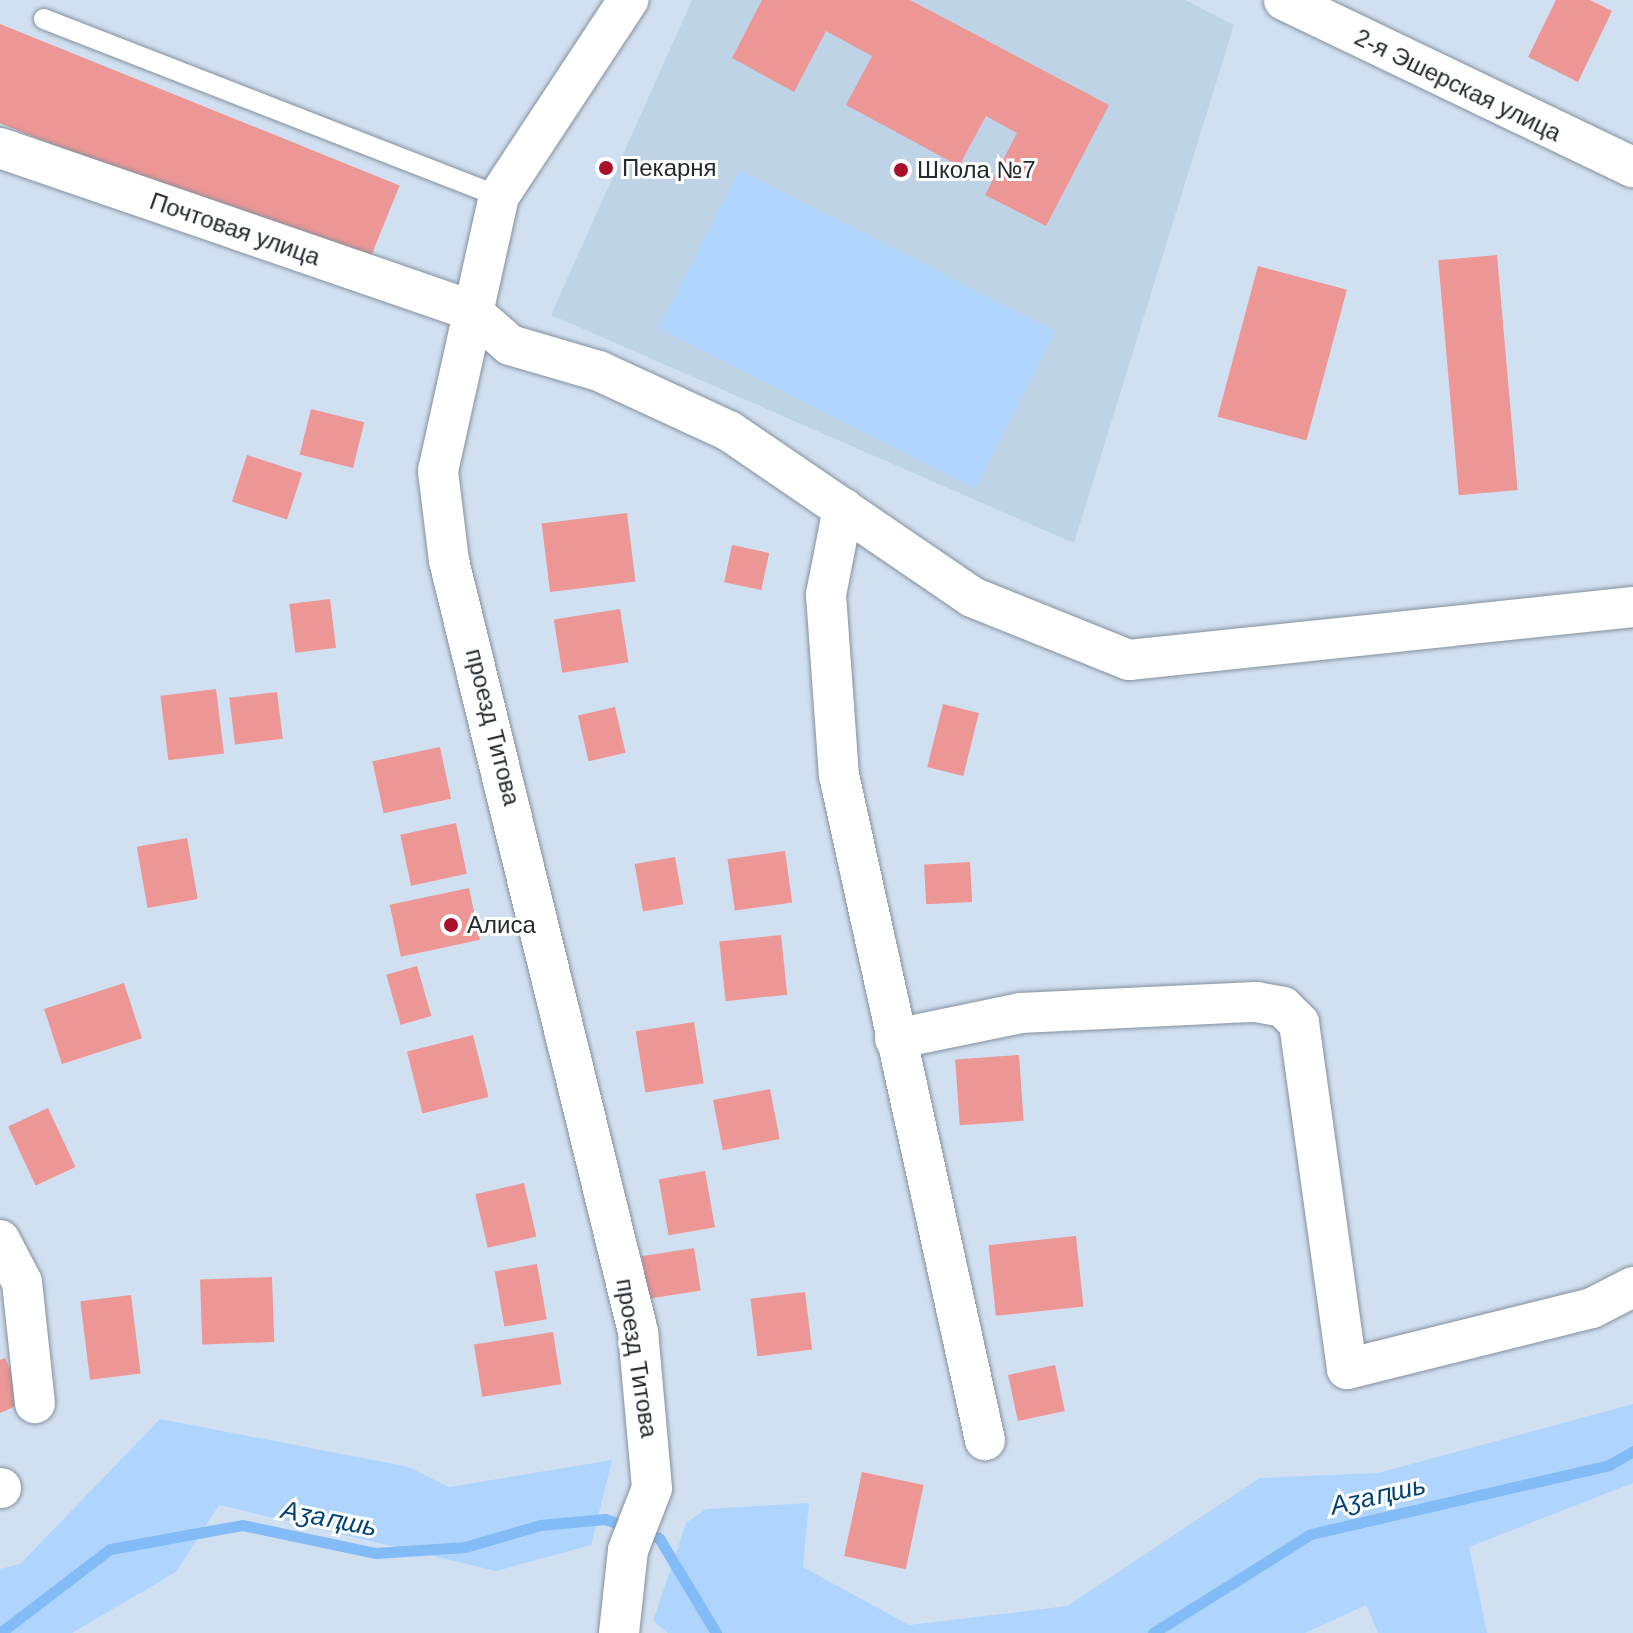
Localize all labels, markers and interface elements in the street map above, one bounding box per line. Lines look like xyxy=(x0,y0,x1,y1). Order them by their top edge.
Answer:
street label: 2-я Эшерская улица xyxy=(1350,22,1566,148)
place label: Пекарня xyxy=(622,154,717,182)
place label: Школа №7 xyxy=(917,156,1036,184)
marker: Пекарня xyxy=(597,159,615,177)
marker: Школа №7 xyxy=(892,161,910,179)
street label: Почтовая улица xyxy=(146,186,324,272)
street label: проезд Титова xyxy=(460,646,526,808)
place label: Алиса xyxy=(467,911,536,939)
marker: Алиса xyxy=(442,916,460,934)
street label: проезд Титова xyxy=(610,1276,664,1440)
water label: Аӡаԥшь xyxy=(1327,1470,1429,1522)
water label: Аӡаԥшь xyxy=(279,1494,379,1544)

